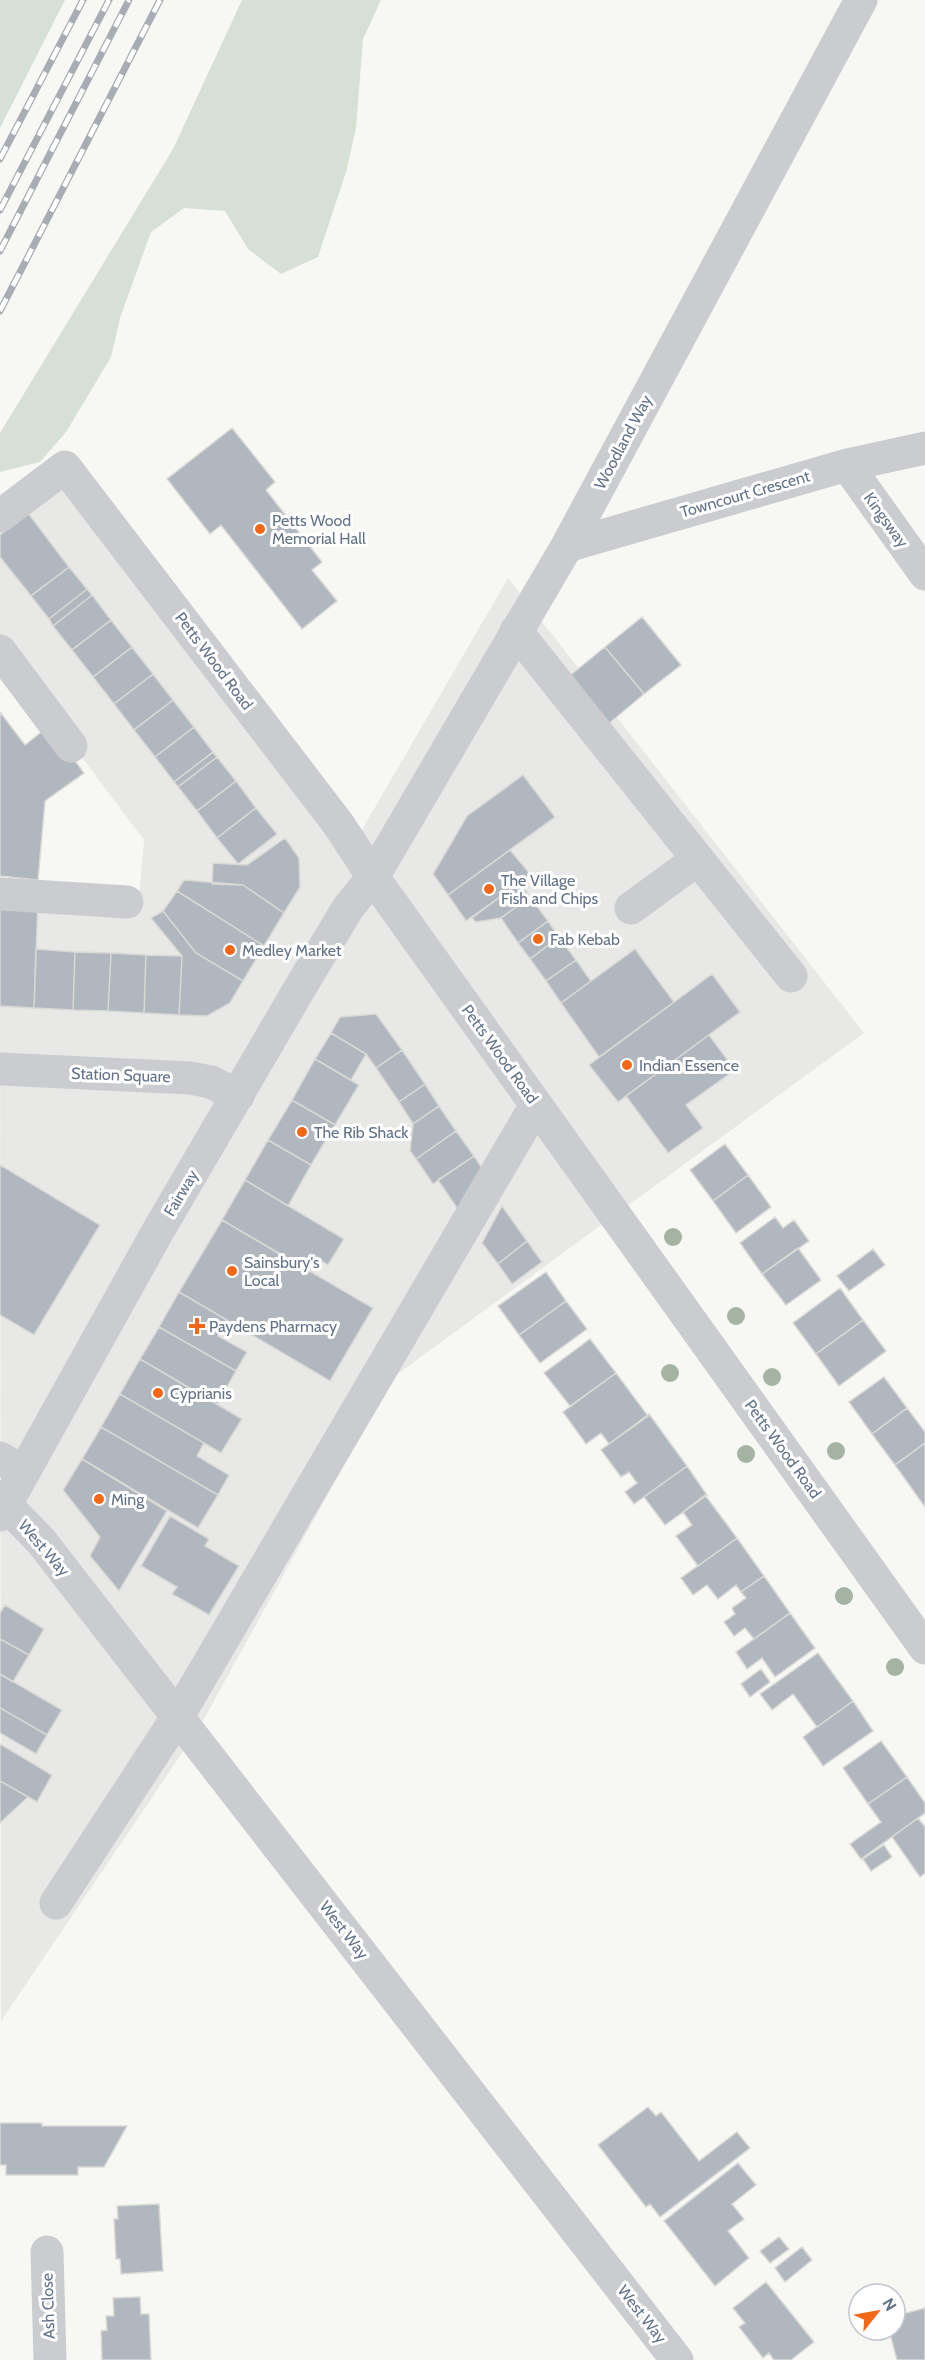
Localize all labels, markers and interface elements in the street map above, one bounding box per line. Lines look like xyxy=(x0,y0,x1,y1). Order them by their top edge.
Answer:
street label: Woodland Way xyxy=(590,392,656,492)
street label: Towncourt Crescent xyxy=(678,466,813,522)
street label: Kingsway xyxy=(860,489,912,551)
place label: Petts Wood Memorial Hall xyxy=(272,511,366,548)
marker: Petts Wood Memorial Hall xyxy=(253,522,267,536)
street label: Petts Wood Road xyxy=(171,608,257,714)
place label: The Village Fish and Chips xyxy=(501,871,598,908)
marker: The Village Fish and Chips xyxy=(482,882,496,896)
place label: Fab Kebab xyxy=(550,930,620,949)
marker: Fab Kebab xyxy=(531,932,545,946)
place label: Medley Market xyxy=(242,941,342,960)
marker: Medley Market xyxy=(223,943,237,957)
street label: Petts Wood Road xyxy=(458,1001,542,1107)
place label: Indian Essence xyxy=(639,1056,739,1075)
marker: Indian Essence xyxy=(620,1058,634,1072)
street label: Station Square xyxy=(71,1064,171,1086)
place label: The Rib Shack xyxy=(314,1123,409,1142)
marker: The Rib Shack xyxy=(295,1125,309,1139)
street label: Fairway xyxy=(160,1166,202,1220)
place label: Sainsbury's Local xyxy=(244,1253,320,1290)
marker: Sainsbury's Local xyxy=(225,1264,239,1278)
place label: Paydens Pharmacy xyxy=(209,1317,337,1336)
marker: Paydens Pharmacy xyxy=(190,1319,204,1333)
place label: Cyprianis xyxy=(170,1384,232,1403)
marker: Cyprianis xyxy=(151,1386,165,1400)
street label: Petts Wood Road xyxy=(741,1396,825,1502)
place label: Ming xyxy=(111,1490,145,1509)
marker: Ming xyxy=(92,1492,106,1506)
street label: West Way xyxy=(14,1516,74,1580)
street label: West Way xyxy=(315,1897,373,1963)
street label: Ash Close xyxy=(37,2273,59,2339)
street label: West Way xyxy=(613,2281,671,2347)
north arrow xyxy=(847,2282,907,2342)
text: N xyxy=(878,2295,900,2314)

